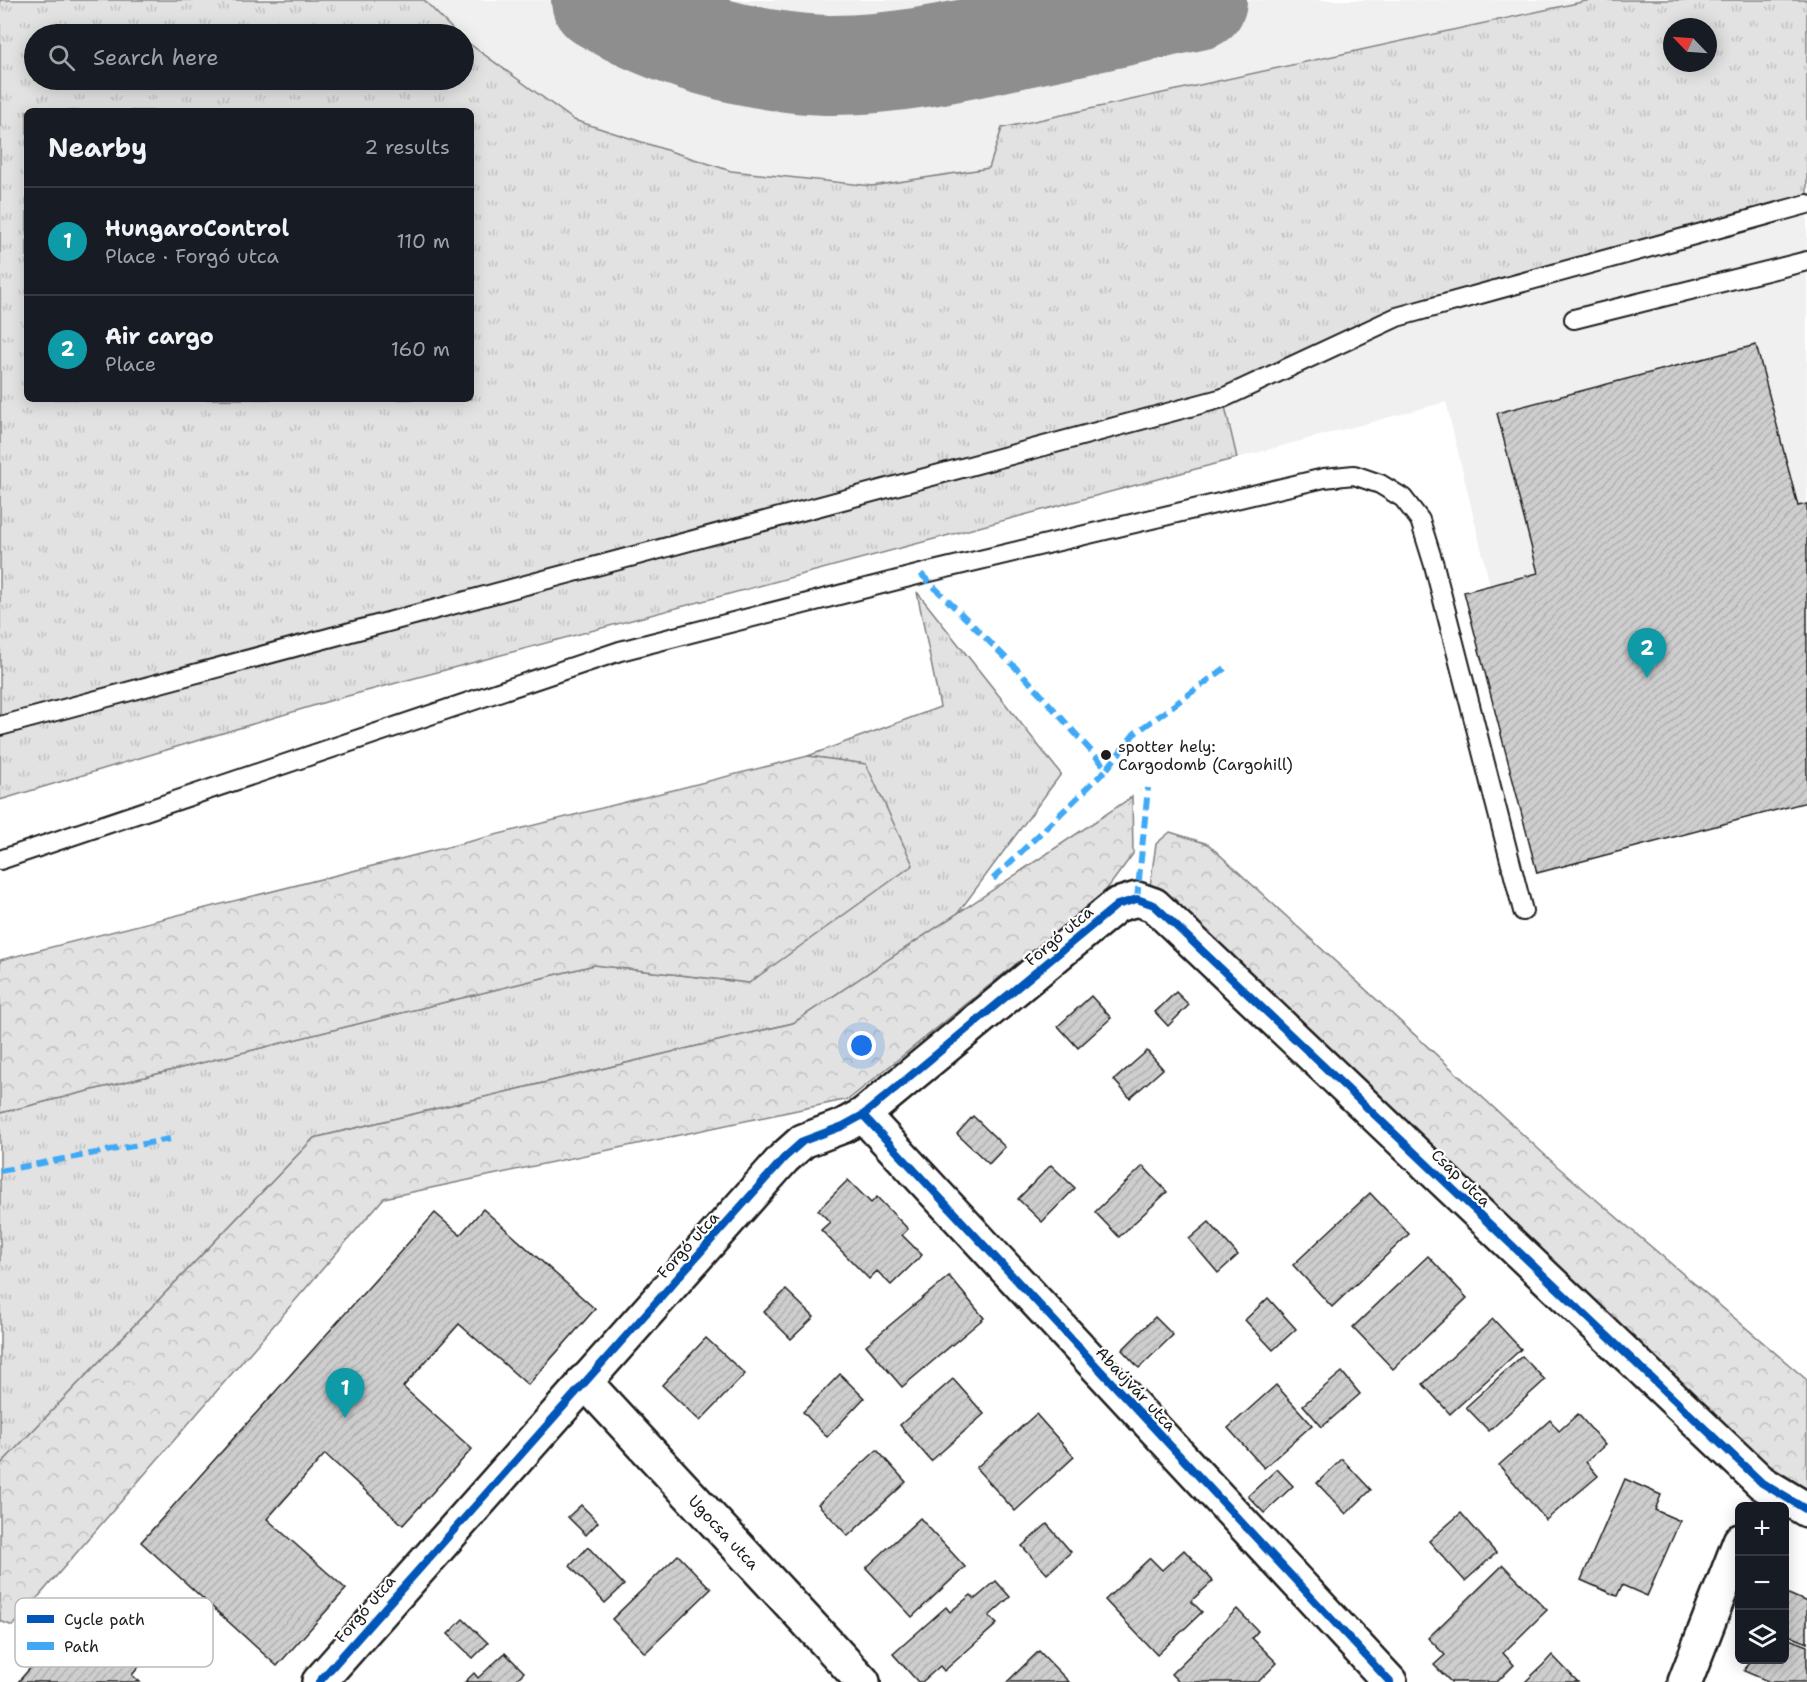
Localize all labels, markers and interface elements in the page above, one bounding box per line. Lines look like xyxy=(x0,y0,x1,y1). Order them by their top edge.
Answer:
north arrow xyxy=(1663,18,1717,72)
search box xyxy=(24,24,474,90)
icon: search xyxy=(45,41,78,74)
text: Search here xyxy=(93,43,219,72)
text: Nearby xyxy=(48,130,147,165)
text: 2 results xyxy=(364,134,450,160)
text: HungaroControl xyxy=(105,214,289,243)
text: 1 xyxy=(63,228,72,254)
text: 110 m xyxy=(396,228,450,254)
text: Place · Forgó utca xyxy=(105,243,279,269)
text: Air cargo xyxy=(105,322,214,351)
text: 2 xyxy=(61,336,75,362)
text: 160 m xyxy=(391,336,450,362)
text: Place xyxy=(105,351,156,377)
pin: 2 xyxy=(1628,628,1666,678)
place label: spotter hely: Cargodomb (Cargohill) xyxy=(1118,736,1293,775)
marker: spotter hely: Cargodomb (Cargohill) xyxy=(1099,748,1113,762)
street label: Forgó utca xyxy=(1021,901,1098,971)
your location xyxy=(847,1031,876,1060)
street label: Csap utca xyxy=(1427,1144,1495,1212)
street label: Forgó utca xyxy=(652,1207,724,1283)
street label: Abaújvár utca xyxy=(1091,1342,1181,1436)
pin: 1 xyxy=(326,1368,364,1418)
street label: Ugocsa utca xyxy=(684,1490,764,1574)
map controls xyxy=(1735,1502,1789,1664)
button: + xyxy=(1735,1502,1789,1556)
button: − xyxy=(1735,1556,1789,1610)
street label: Forgó utca xyxy=(330,1571,400,1647)
legend xyxy=(15,1598,213,1667)
text: Cycle path xyxy=(64,1609,145,1630)
button: layers xyxy=(1735,1610,1789,1664)
text: Path xyxy=(64,1636,99,1657)

